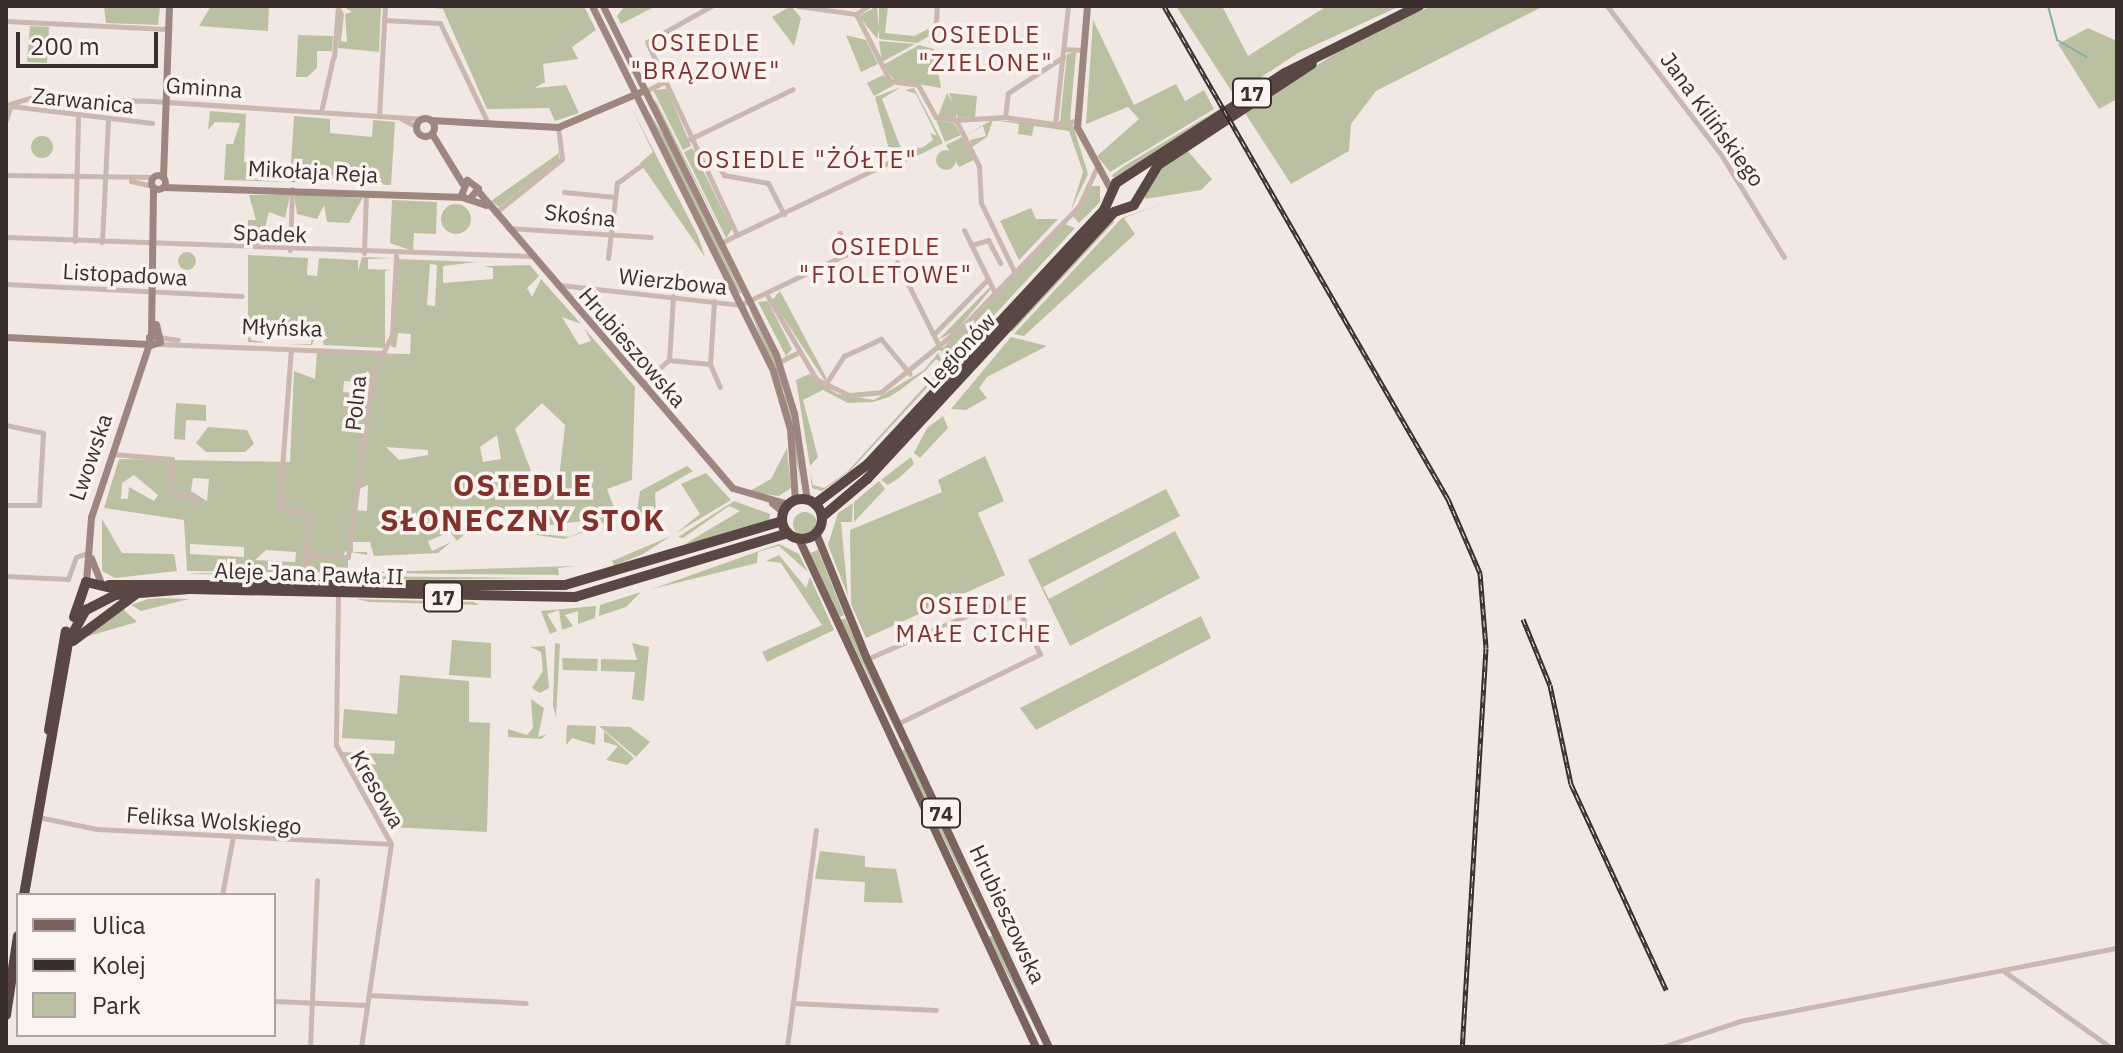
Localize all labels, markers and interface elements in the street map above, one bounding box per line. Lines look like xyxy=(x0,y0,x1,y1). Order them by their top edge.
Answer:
scale bar xyxy=(20,16,162,66)
district label: OSIEDLE "ZIELONE" xyxy=(919,21,1053,77)
district label: OSIEDLE "BRĄZOWE" xyxy=(631,29,781,85)
text: 200 m xyxy=(30,30,100,62)
street label: Jana Kilińskiego xyxy=(1655,47,1771,191)
street label: Gminna xyxy=(165,71,243,103)
road number: 17 xyxy=(1232,77,1272,109)
street label: Zarwanica xyxy=(31,82,135,118)
district label: OSIEDLE "ŻÓŁTE" xyxy=(696,146,918,174)
street label: Mikołaja Reja xyxy=(247,154,379,188)
street label: Skośna xyxy=(543,198,617,232)
street label: Spadek xyxy=(233,219,307,247)
district label: OSIEDLE "FIOLETOWE" xyxy=(799,233,973,289)
street label: Listopadowa xyxy=(62,258,188,290)
street label: Wierzbowa xyxy=(617,262,729,300)
street label: Hrubieszowska xyxy=(574,282,692,412)
street label: Legionów xyxy=(917,307,1001,393)
street label: Młyńska xyxy=(241,312,323,342)
street label: Polna xyxy=(339,374,371,432)
street label: Lwowska xyxy=(63,410,117,504)
district label: OSIEDLE SŁONECZNY STOK xyxy=(380,467,666,538)
street label: Aleje Jana Pawła II xyxy=(214,556,404,590)
road number: 17 xyxy=(423,581,463,613)
district label: OSIEDLE MAŁE CICHE xyxy=(895,592,1053,648)
street label: Kresowa xyxy=(345,746,411,832)
road number: 74 xyxy=(921,797,961,829)
street label: Feliksa Wolskiego xyxy=(125,801,303,839)
street label: Hrubieszowska xyxy=(964,840,1052,988)
legend xyxy=(16,893,276,1037)
text: Ulica xyxy=(92,909,146,941)
text: Kolej xyxy=(92,949,146,981)
text: Park xyxy=(92,989,141,1021)

